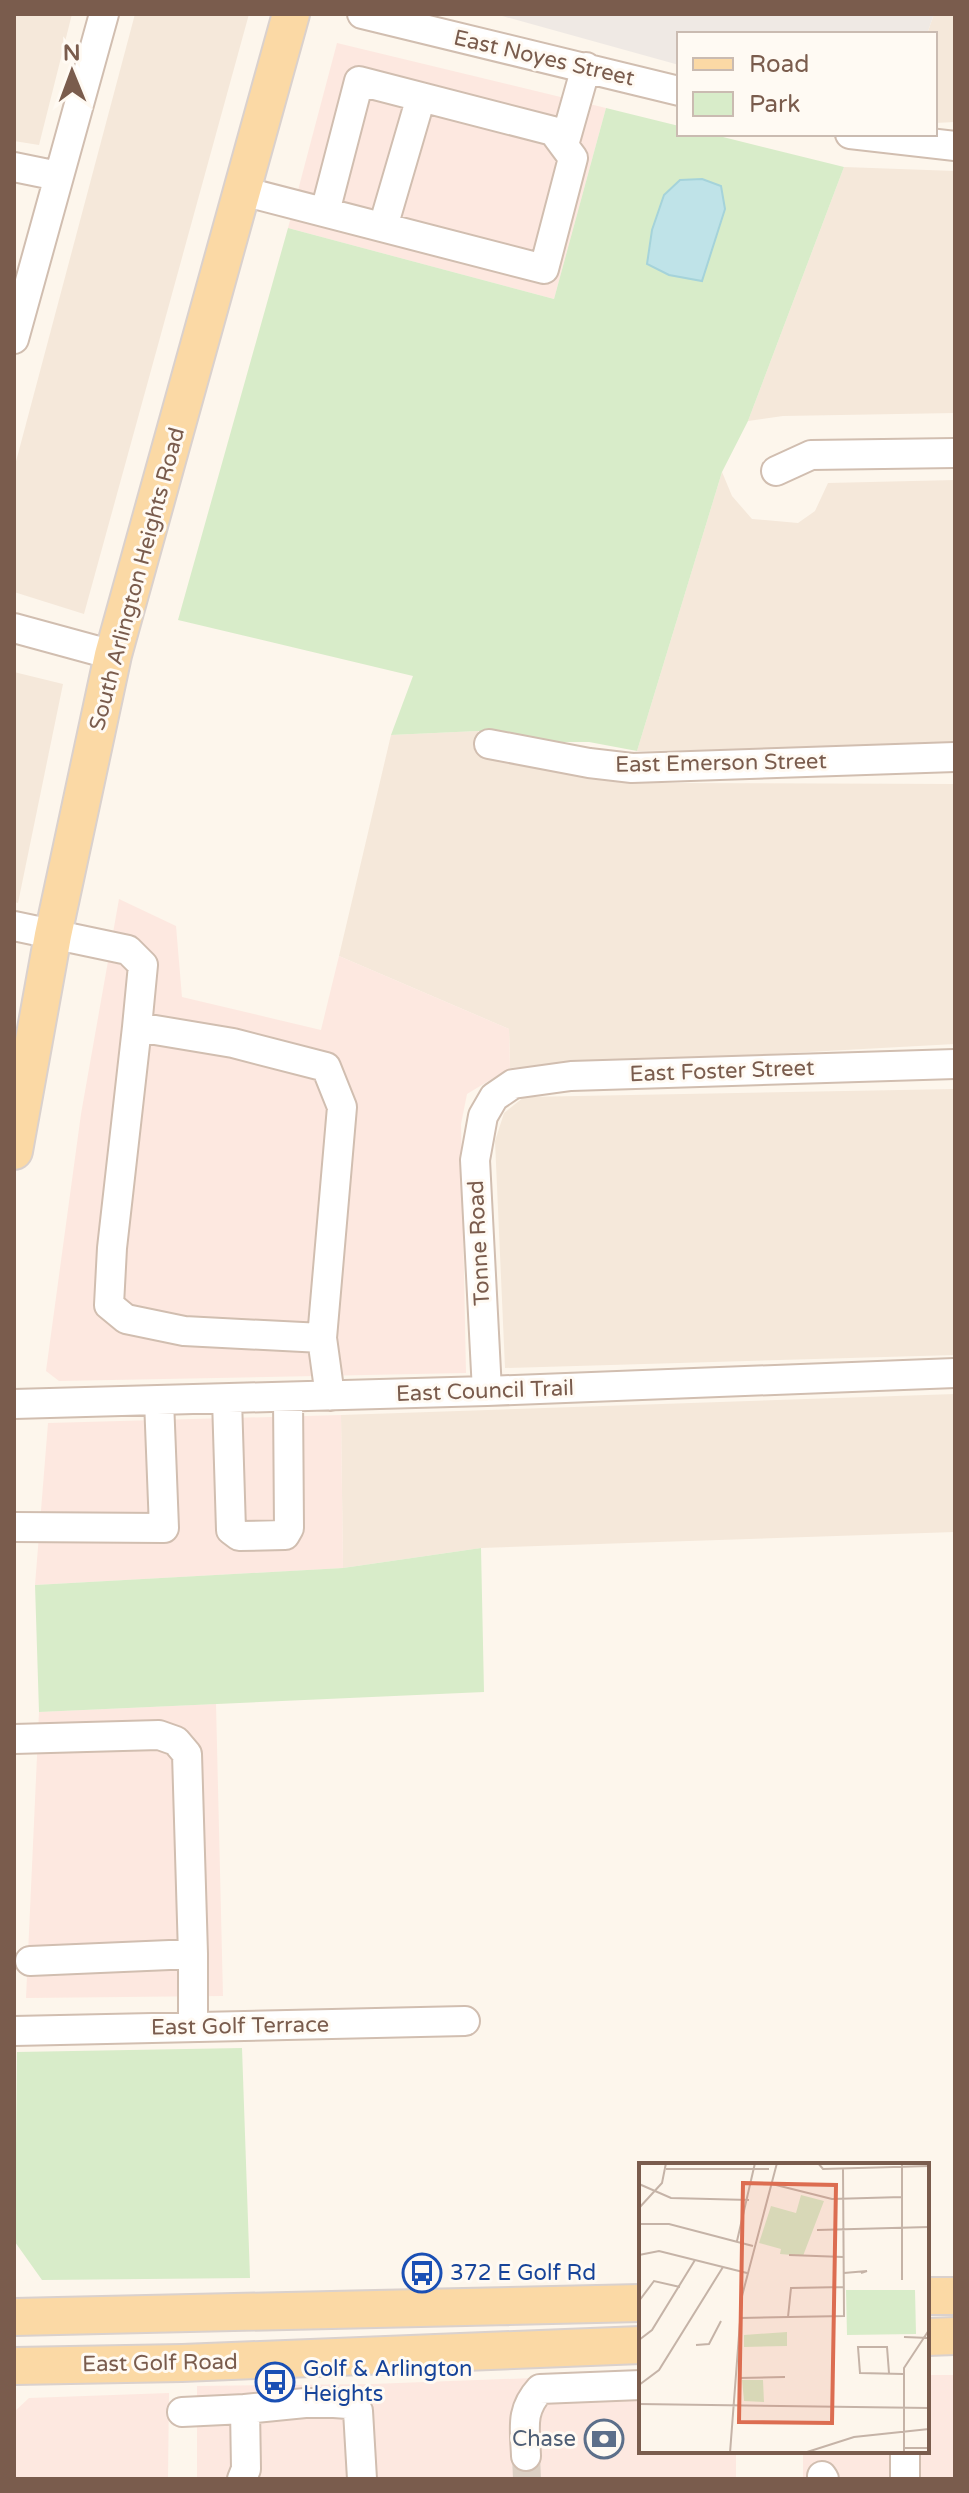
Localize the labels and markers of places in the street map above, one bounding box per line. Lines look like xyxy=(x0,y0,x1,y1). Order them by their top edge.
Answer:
bus stop icon: 372 E Golf Rd xyxy=(401,2252,443,2294)
place label: 372 E Golf Rd xyxy=(450,2260,596,2286)
place label: Golf & Arlington Heights xyxy=(303,2356,472,2407)
bus stop icon: Golf & Arlington Heights xyxy=(254,2361,296,2403)
bank icon: Chase xyxy=(583,2418,625,2460)
place label: Chase xyxy=(512,2426,576,2452)

